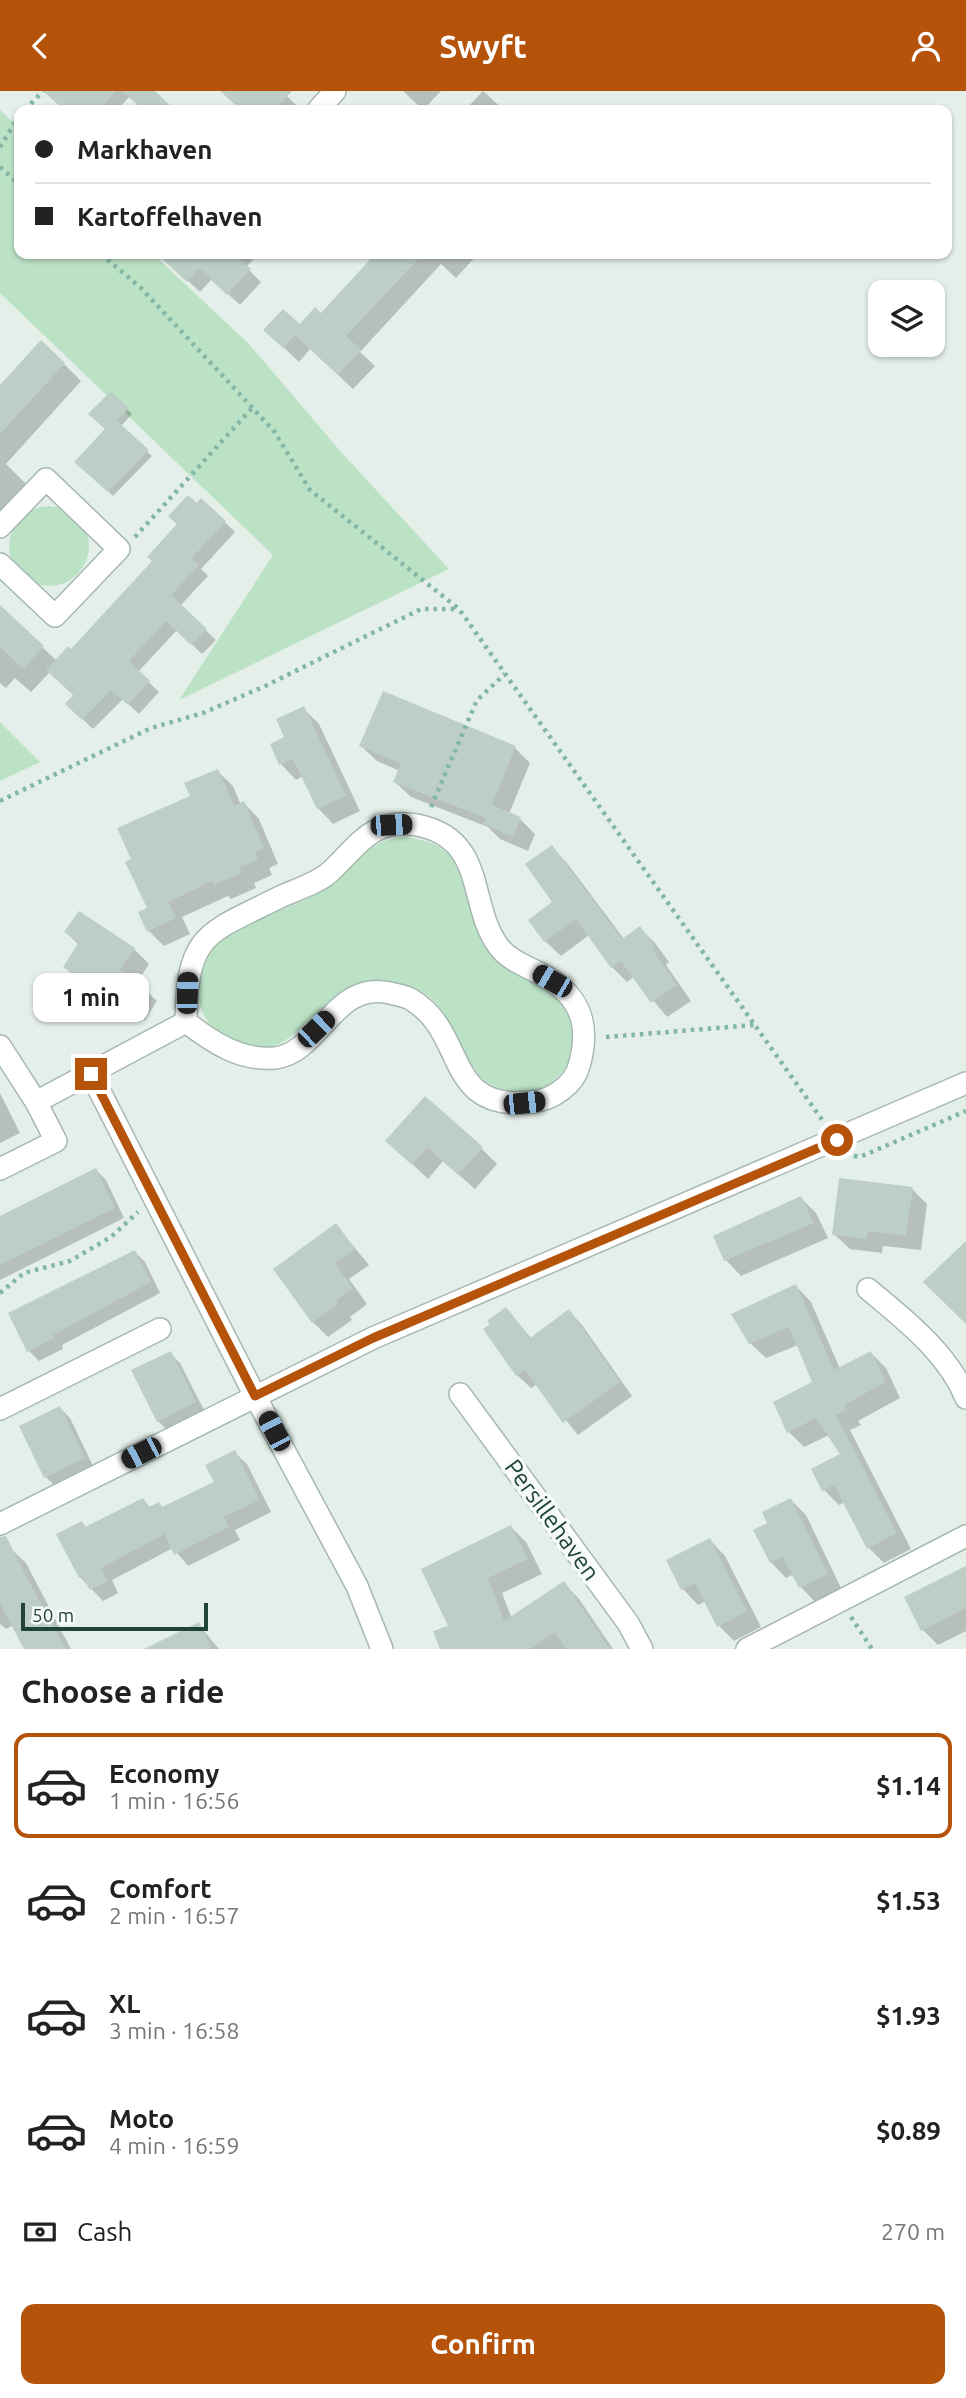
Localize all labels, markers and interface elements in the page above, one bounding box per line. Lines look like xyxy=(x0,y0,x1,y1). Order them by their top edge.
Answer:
icon: back xyxy=(21,27,59,65)
icon: person xyxy=(907,27,945,65)
text: Swyft xyxy=(439,28,527,64)
text: Markhaven xyxy=(77,135,212,164)
text: Kartoffelhaven xyxy=(77,202,262,231)
map controls xyxy=(868,280,945,357)
button: layers xyxy=(868,280,945,357)
car xyxy=(370,814,413,836)
car xyxy=(529,961,576,1001)
callout: 1 min xyxy=(33,972,149,1021)
car xyxy=(176,972,199,1014)
text: 1 min xyxy=(62,985,120,1010)
car xyxy=(294,1007,339,1051)
route end xyxy=(75,1058,107,1090)
car xyxy=(503,1090,546,1116)
route start xyxy=(821,1124,853,1156)
car xyxy=(255,1408,294,1454)
car xyxy=(118,1434,165,1472)
street label: Persillehaven xyxy=(499,1454,605,1585)
scale bar xyxy=(21,1600,208,1632)
text: 50 m xyxy=(32,1604,74,1626)
text: Choose a ride xyxy=(21,1673,224,1709)
icon: car xyxy=(25,1754,88,1817)
text: Economy xyxy=(109,1759,219,1788)
text: $1.14 xyxy=(876,1771,941,1800)
text: 1 min · 16:56 xyxy=(109,1788,240,1813)
icon: car xyxy=(25,1869,88,1932)
text: Comfort xyxy=(109,1874,212,1903)
text: $1.53 xyxy=(876,1886,941,1915)
text: 2 min · 16:57 xyxy=(109,1903,240,1928)
icon: car xyxy=(25,1984,88,2047)
text: XL xyxy=(109,1989,140,2018)
text: $1.93 xyxy=(876,2001,941,2030)
text: 3 min · 16:58 xyxy=(109,2018,240,2043)
icon: car xyxy=(25,2099,88,2162)
text: Moto xyxy=(109,2104,174,2133)
text: $0.89 xyxy=(876,2116,941,2145)
text: 4 min · 16:59 xyxy=(109,2133,240,2158)
icon: cash xyxy=(21,2213,59,2251)
text: Cash xyxy=(77,2217,132,2246)
text: 270 m xyxy=(881,2219,945,2244)
button: Confirm xyxy=(21,2304,945,2384)

